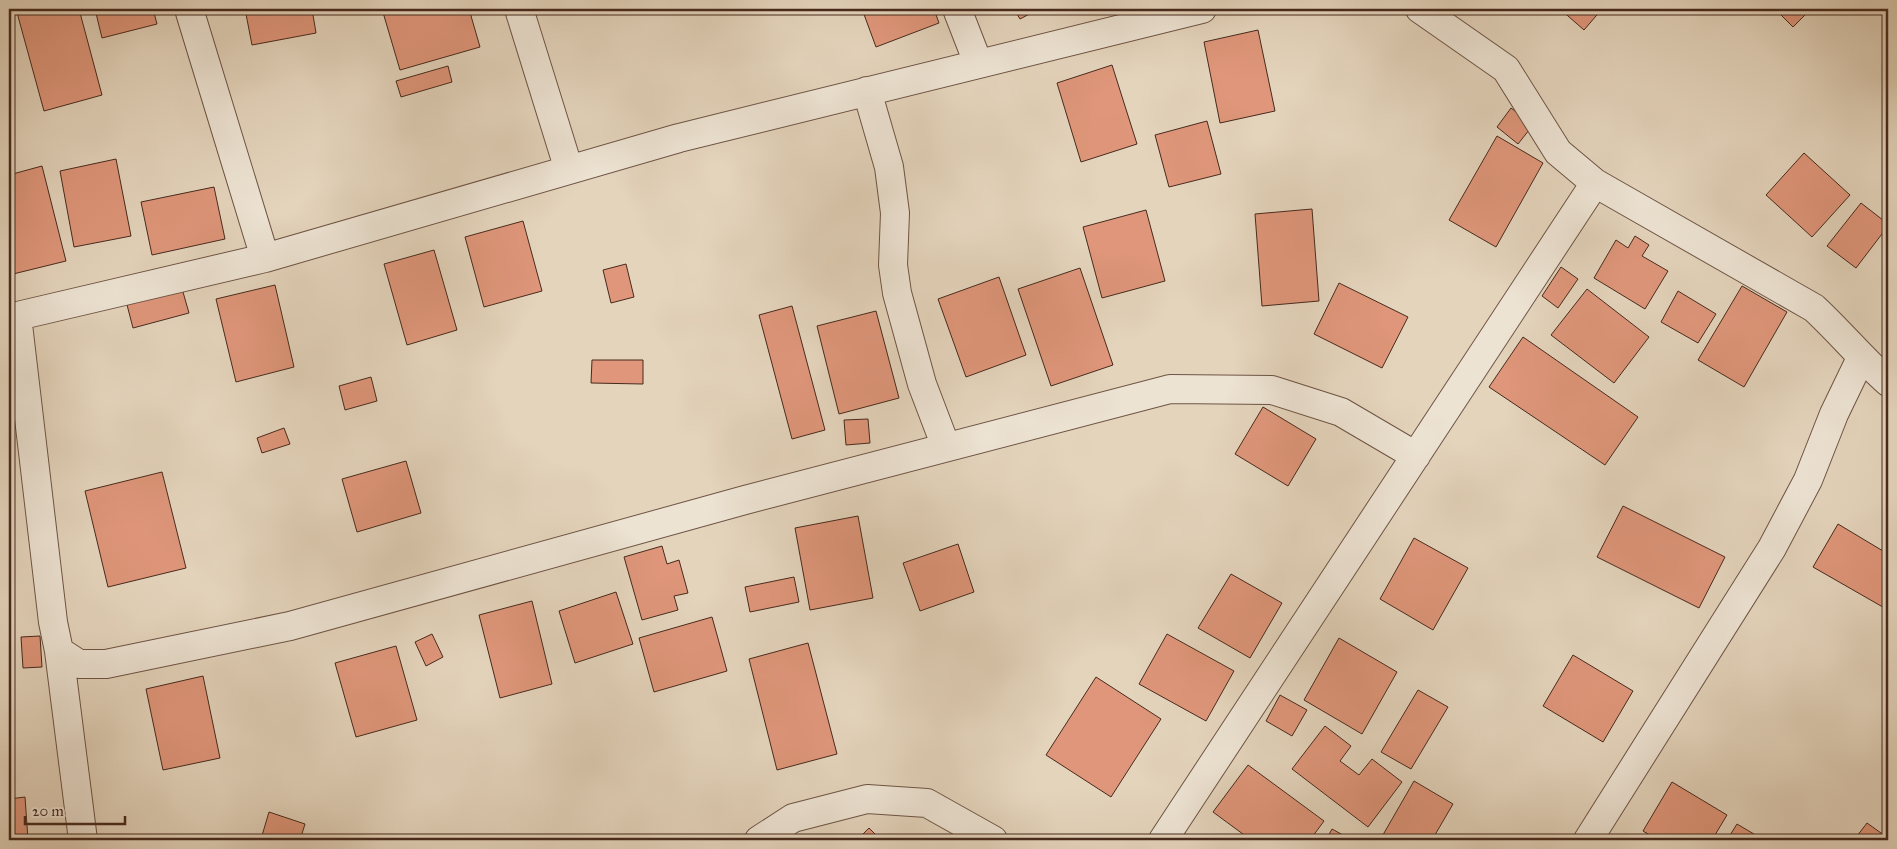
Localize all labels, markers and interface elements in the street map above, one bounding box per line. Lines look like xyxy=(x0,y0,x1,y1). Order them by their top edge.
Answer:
scale bar xyxy=(25,794,125,826)
text: 20 m xyxy=(32,802,64,820)

